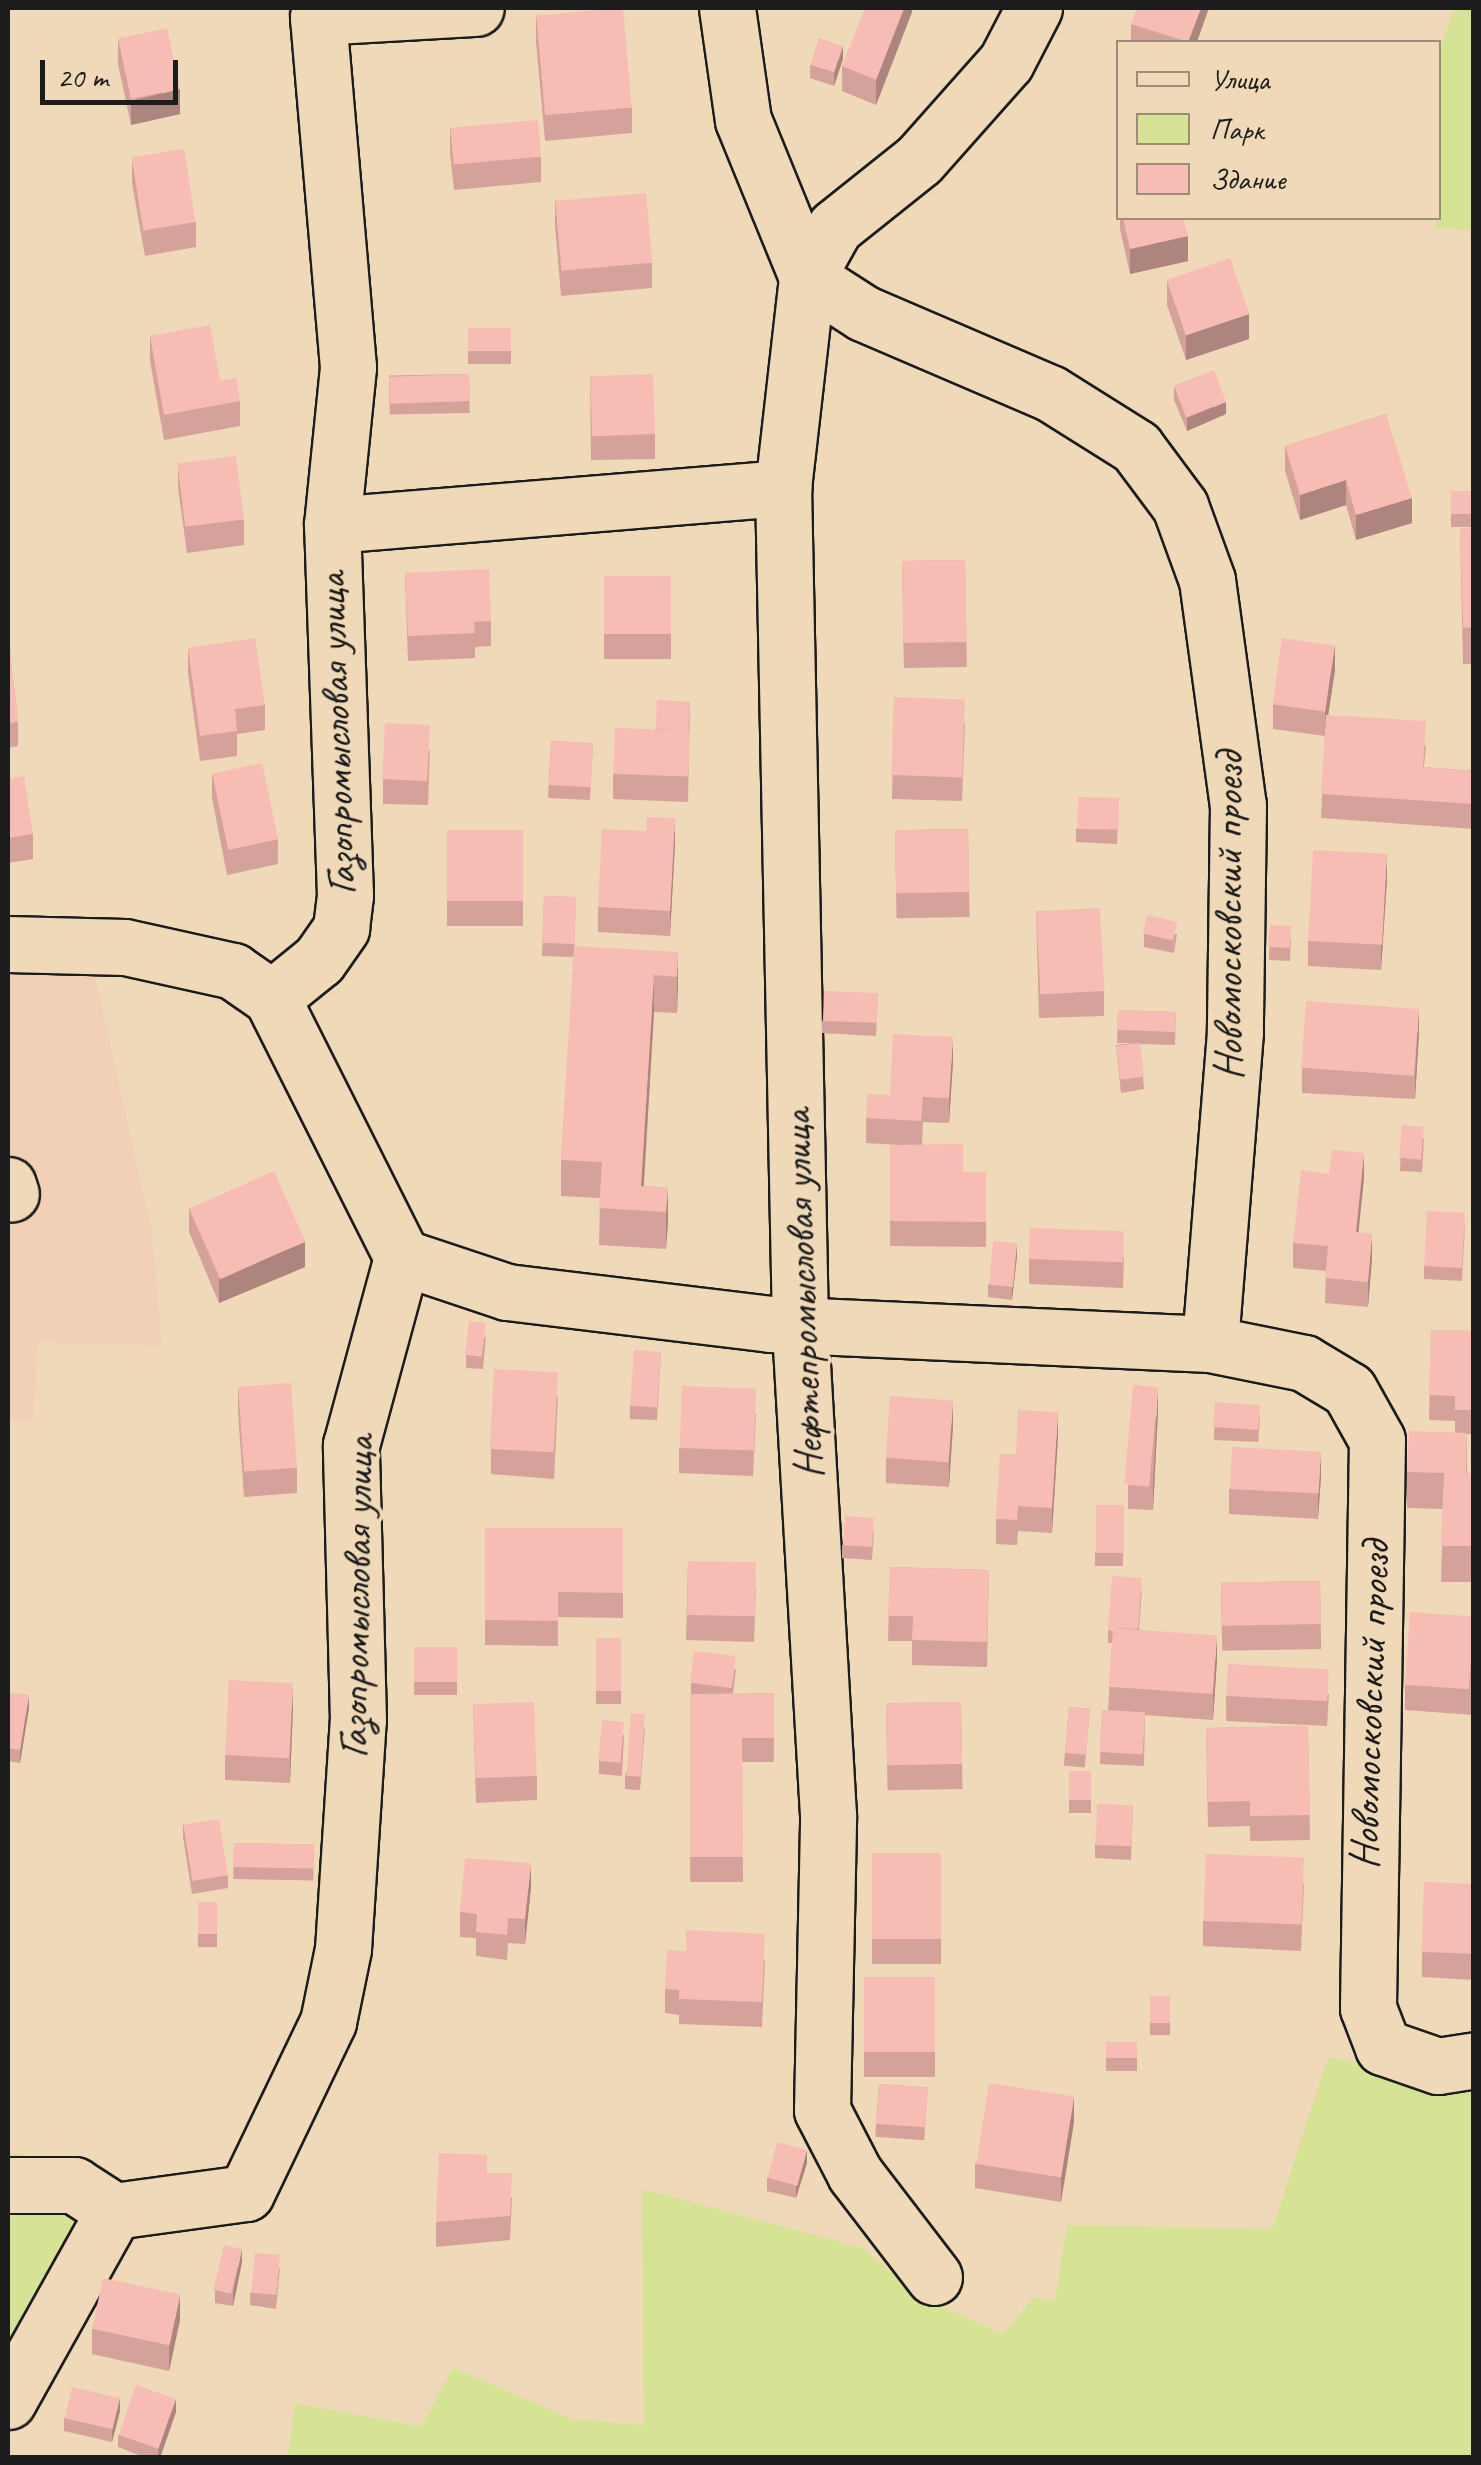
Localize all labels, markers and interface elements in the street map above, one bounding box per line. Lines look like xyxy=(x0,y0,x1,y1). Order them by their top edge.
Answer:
scale bar xyxy=(45,40,182,102)
legend xyxy=(1116,40,1441,220)
text: 20 m xyxy=(57,58,108,96)
text: Улица xyxy=(1210,60,1269,98)
text: Парк xyxy=(1210,110,1264,148)
text: Здание xyxy=(1210,160,1285,198)
street label: Газопромысловая улица xyxy=(306,572,368,896)
street label: Новомосковский проезд xyxy=(1204,752,1254,1080)
street label: Нефтепромысловая улица xyxy=(771,1109,835,1479)
street label: Газопромысловая улица xyxy=(329,1435,385,1759)
street label: Новомосковский проезд xyxy=(1339,1540,1401,1870)

